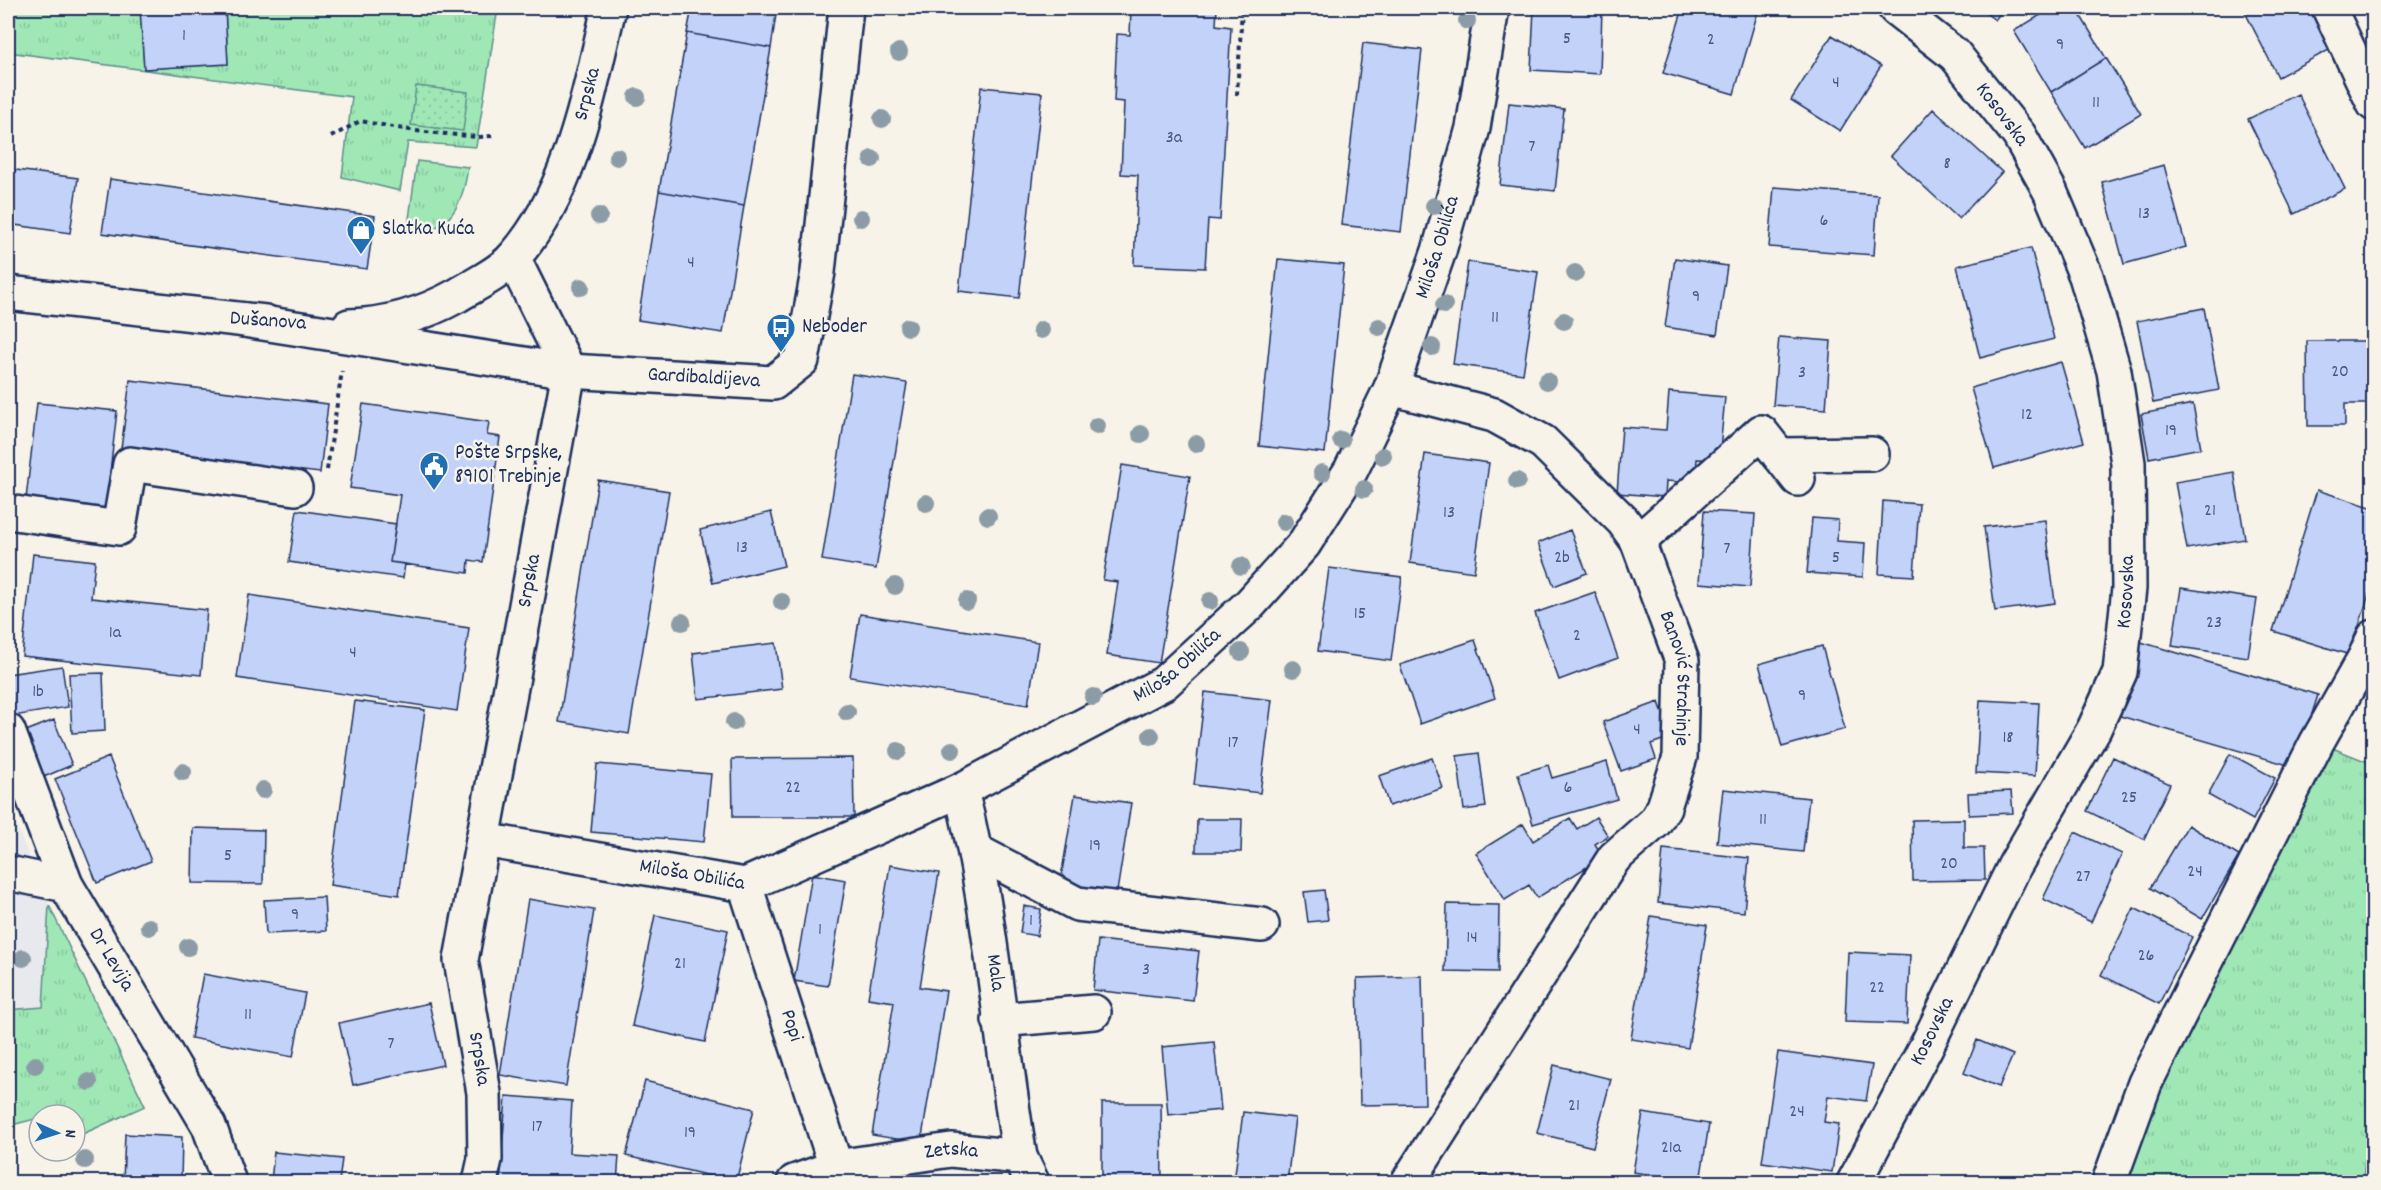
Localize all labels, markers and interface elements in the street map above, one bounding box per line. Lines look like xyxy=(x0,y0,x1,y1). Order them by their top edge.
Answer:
house number: 1 xyxy=(182,24,186,49)
house number: 5 xyxy=(1563,27,1571,52)
house number: 2 xyxy=(1707,28,1715,53)
house number: 9 xyxy=(2056,33,2064,58)
street label: Srpska xyxy=(567,64,610,125)
house number: 4 xyxy=(1832,71,1840,96)
street label: Kosovska xyxy=(1967,77,2036,154)
house number: 11 xyxy=(2092,91,2100,116)
house number: 3a xyxy=(1166,126,1183,151)
house number: 7 xyxy=(1529,135,1536,160)
house number: 8 xyxy=(1943,152,1951,177)
street label: Miloša Obilića xyxy=(1408,192,1469,303)
house number: 13 xyxy=(2138,202,2150,227)
house number: 6 xyxy=(1820,209,1828,234)
shop icon: Slatka Kuća xyxy=(345,214,377,256)
place label: Slatka Kuća xyxy=(382,215,475,245)
house number: 4 xyxy=(687,251,695,276)
house number: 9 xyxy=(1692,285,1700,310)
street label: Dušanova xyxy=(229,304,308,340)
house number: 11 xyxy=(1491,306,1499,331)
bus stop icon: Neboder xyxy=(765,312,797,354)
place label: Neboder xyxy=(802,313,867,343)
house number: 20 xyxy=(2331,360,2349,385)
street label: Gardibaldijeva xyxy=(646,361,762,397)
house number: 3 xyxy=(1798,361,1806,386)
house number: 12 xyxy=(2021,403,2033,428)
house number: 19 xyxy=(2165,419,2177,444)
place label: Pošte Srpske, 89101 Trebinje xyxy=(455,439,562,493)
public building icon: Pošte Srpske, 89101 Trebinje xyxy=(418,450,450,492)
house number: 21 xyxy=(2204,499,2216,524)
house number: 13 xyxy=(1443,501,1455,526)
house number: 13 xyxy=(736,536,748,561)
house number: 7 xyxy=(1724,537,1731,562)
house number: 2b xyxy=(1554,546,1570,571)
house number: 5 xyxy=(1832,546,1840,571)
street label: Srpska xyxy=(511,550,550,610)
street label: Kosovska xyxy=(2110,554,2144,630)
house number: 15 xyxy=(1354,602,1366,627)
street label: Banović Strahinje xyxy=(1650,607,1697,746)
house number: 23 xyxy=(2206,611,2222,636)
house number: 1a xyxy=(109,621,122,646)
street label: Miloša Obilića xyxy=(1128,621,1229,711)
house number: 2 xyxy=(1573,624,1581,649)
house number: 4 xyxy=(349,641,357,666)
house number: 1b xyxy=(32,680,44,705)
house number: 9 xyxy=(1798,684,1806,709)
house number: 4 xyxy=(1633,718,1641,743)
house number: 18 xyxy=(2002,726,2014,751)
house number: 17 xyxy=(1228,731,1239,756)
house number: 22 xyxy=(785,776,801,801)
house number: 6 xyxy=(1564,776,1572,801)
house number: 25 xyxy=(2121,786,2137,811)
house number: 11 xyxy=(1759,808,1767,833)
house number: 19 xyxy=(1089,834,1101,859)
house number: 5 xyxy=(224,844,232,869)
street label: Miloša Obilića xyxy=(637,852,748,900)
house number: 20 xyxy=(1940,852,1958,877)
house number: 24 xyxy=(2187,860,2203,885)
house number: 27 xyxy=(2076,865,2090,890)
house number: 9 xyxy=(291,903,299,928)
house number: 1 xyxy=(1029,909,1033,934)
house number: 1 xyxy=(818,918,822,943)
street label: Dr Levija xyxy=(80,923,142,999)
house number: 14 xyxy=(1466,926,1478,951)
house number: 26 xyxy=(2138,944,2154,969)
house number: 21 xyxy=(674,952,686,977)
street label: Mala xyxy=(977,952,1012,994)
house number: 3 xyxy=(1142,958,1150,983)
house number: 22 xyxy=(1869,976,1885,1001)
street label: Kosovska xyxy=(1903,991,1964,1071)
house number: 11 xyxy=(244,1003,252,1028)
street label: Popi xyxy=(771,1006,810,1046)
street label: Srpska xyxy=(459,1030,497,1089)
house number: 7 xyxy=(388,1032,395,1057)
house number: 21 xyxy=(1568,1094,1580,1119)
house number: 24 xyxy=(1789,1100,1805,1125)
north arrow xyxy=(27,1103,87,1163)
house number: 17 xyxy=(532,1115,543,1140)
house number: 19 xyxy=(684,1121,696,1146)
text: N xyxy=(58,1129,81,1138)
street label: Zetska xyxy=(923,1135,981,1169)
house number: 21a xyxy=(1661,1136,1682,1161)

